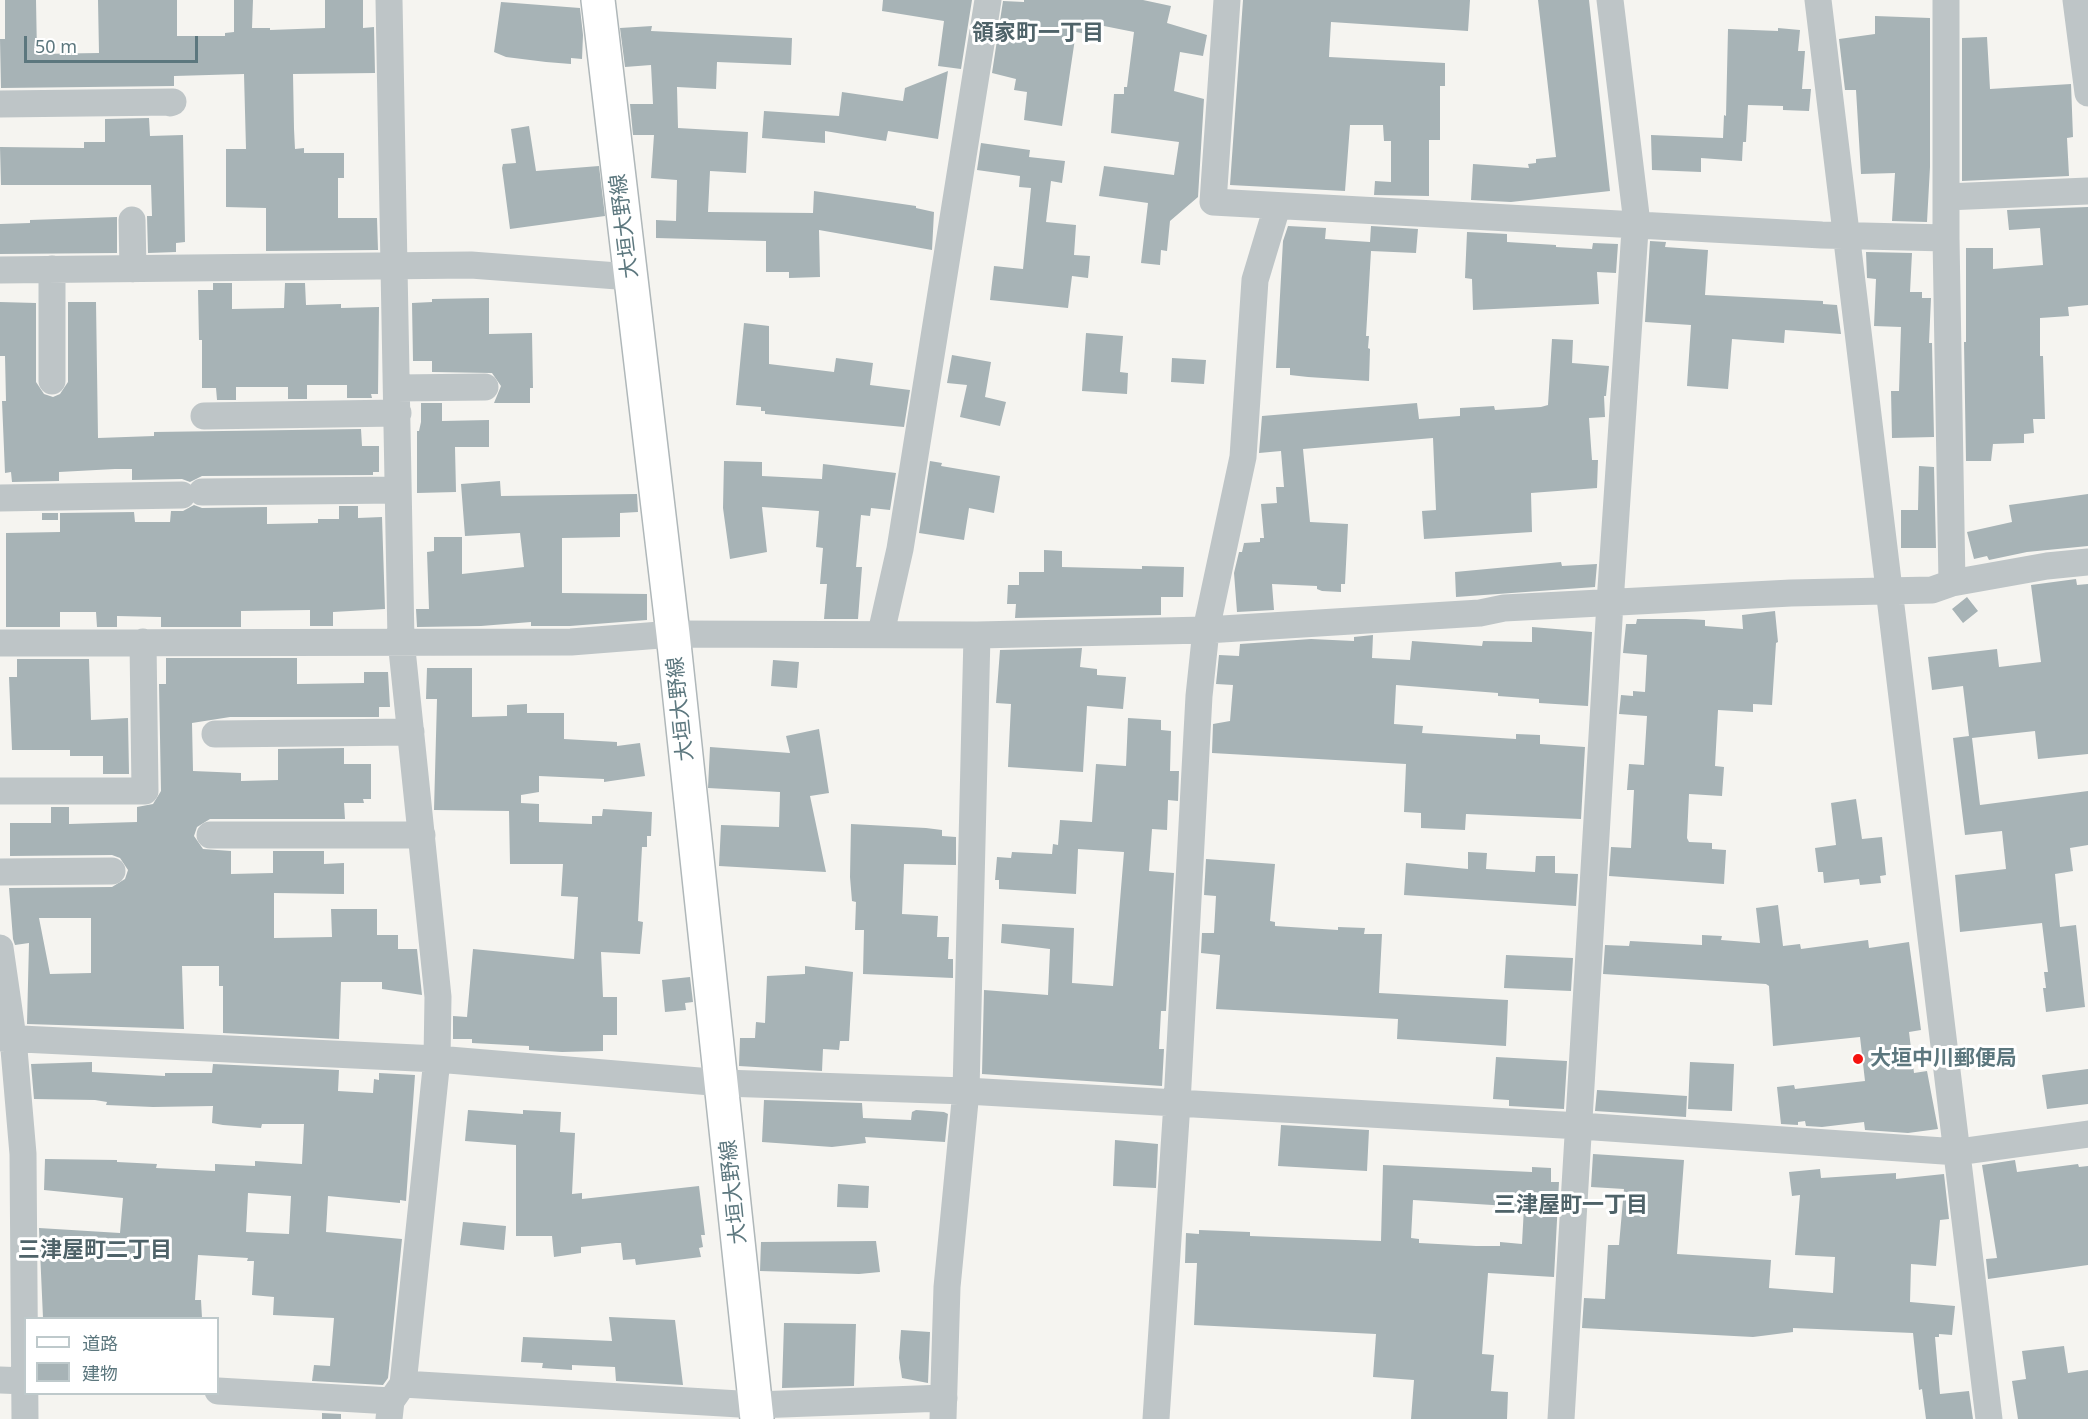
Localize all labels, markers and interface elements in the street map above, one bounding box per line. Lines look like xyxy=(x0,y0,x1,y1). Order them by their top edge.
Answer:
district label: 領家町一丁目 xyxy=(972,21,1104,47)
scale bar xyxy=(27,24,201,62)
text: 50 m xyxy=(35,34,77,58)
street label: 大垣大野線 xyxy=(606,172,644,280)
street label: 大垣大野線 xyxy=(663,655,699,763)
place label: 大垣中川郵便局 xyxy=(1870,1046,2017,1072)
marker: 大垣中川郵便局 xyxy=(1851,1052,1865,1066)
street label: 大垣大野線 xyxy=(716,1138,752,1246)
district label: 三津屋町一丁目 xyxy=(1494,1193,1648,1219)
district label: 三津屋町二丁目 xyxy=(18,1238,172,1264)
legend xyxy=(24,1317,219,1395)
text: 道路 xyxy=(82,1331,118,1355)
text: 建物 xyxy=(82,1361,118,1385)

